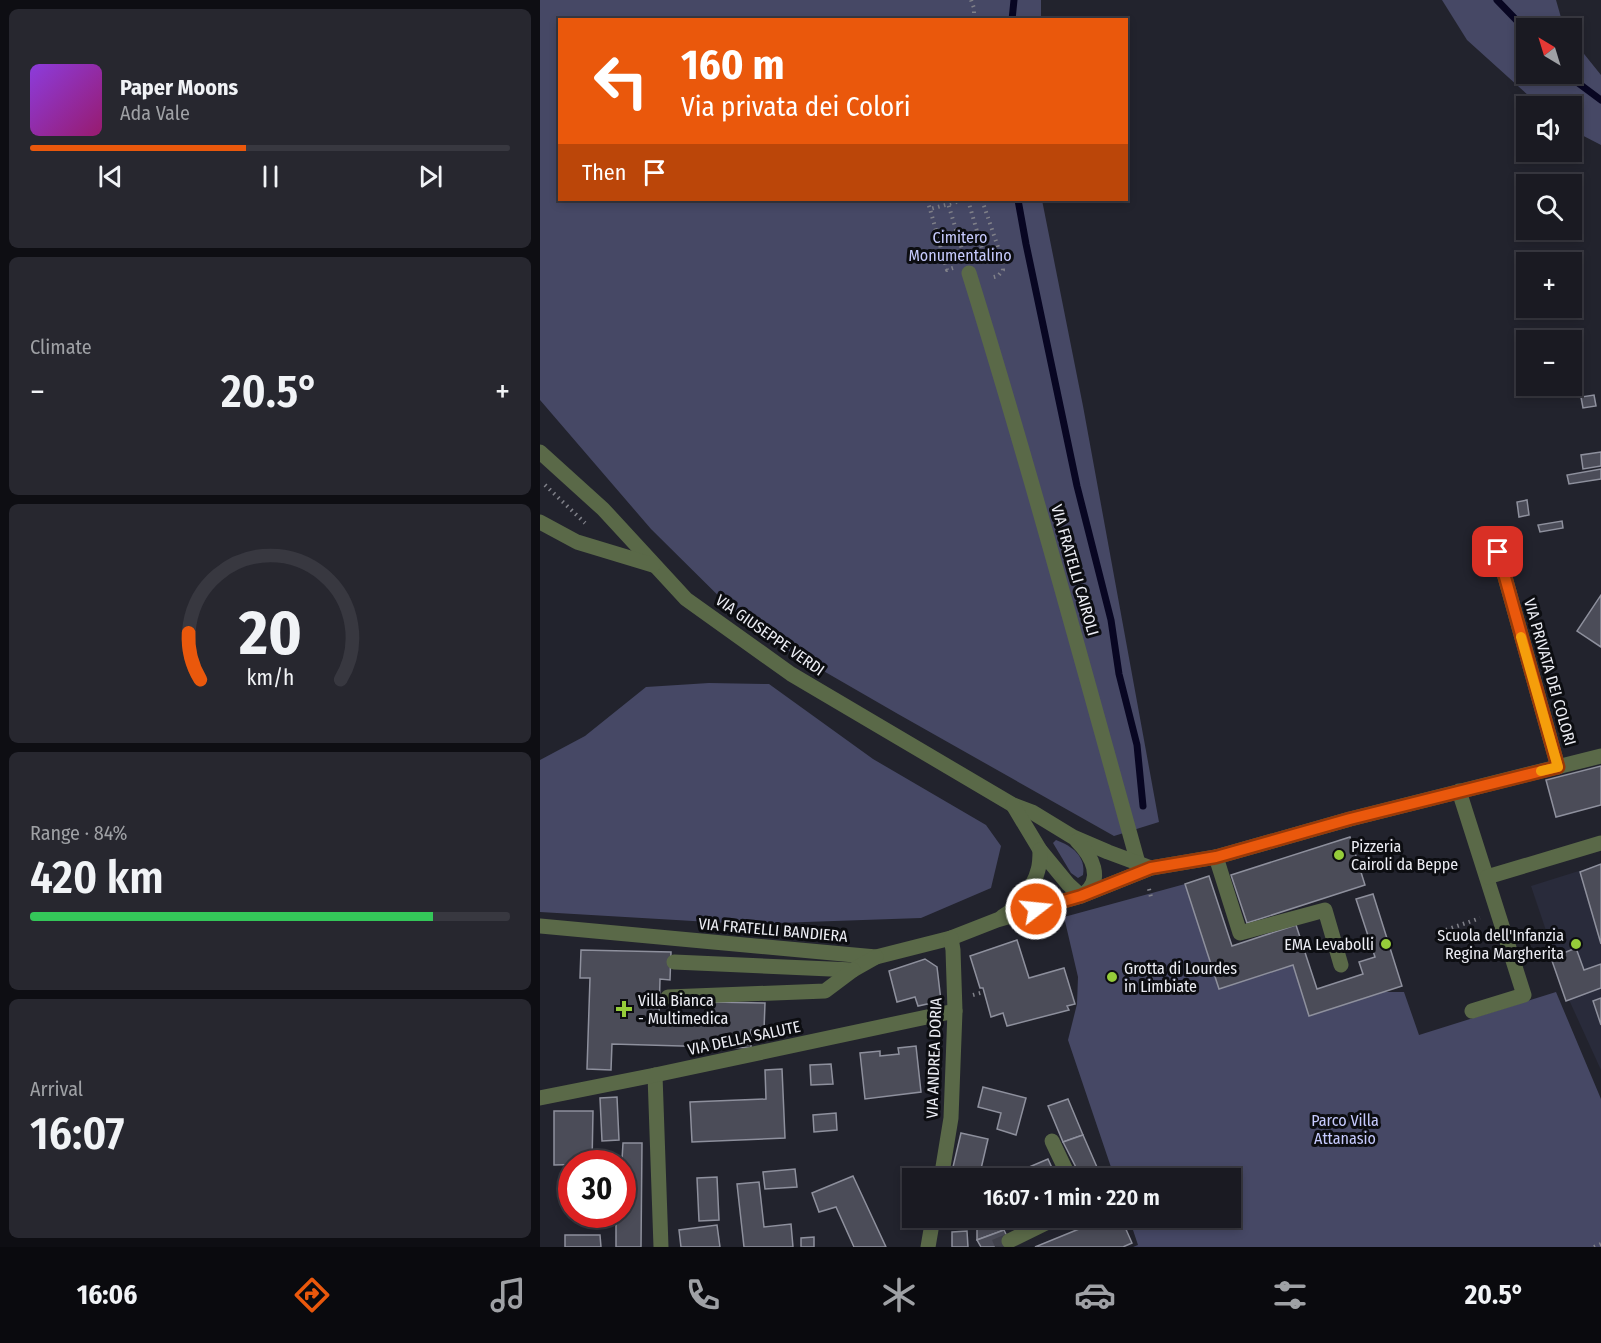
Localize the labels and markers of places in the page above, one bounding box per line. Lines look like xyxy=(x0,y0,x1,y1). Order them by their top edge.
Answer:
pin xyxy=(1472,526,1523,577)
place label: Pizzeria Cairoli da Beppe xyxy=(1351,837,1458,874)
marker: Pizzeria Cairoli da Beppe xyxy=(1332,848,1346,862)
place label: Scuola dell'Infanzia Regina Margherita xyxy=(1437,926,1564,963)
place label: EMA Levabolli xyxy=(1284,935,1374,954)
marker: EMA Levabolli xyxy=(1379,937,1393,951)
marker: Scuola dell'Infanzia Regina Margherita xyxy=(1569,937,1583,951)
place label: Grotta di Lourdes in Limbiate xyxy=(1124,959,1237,996)
marker: Grotta di Lourdes in Limbiate xyxy=(1105,970,1119,984)
place label: Villa Bianca - Multimedica xyxy=(638,991,728,1028)
marker: Villa Bianca - Multimedica xyxy=(615,1000,633,1018)

